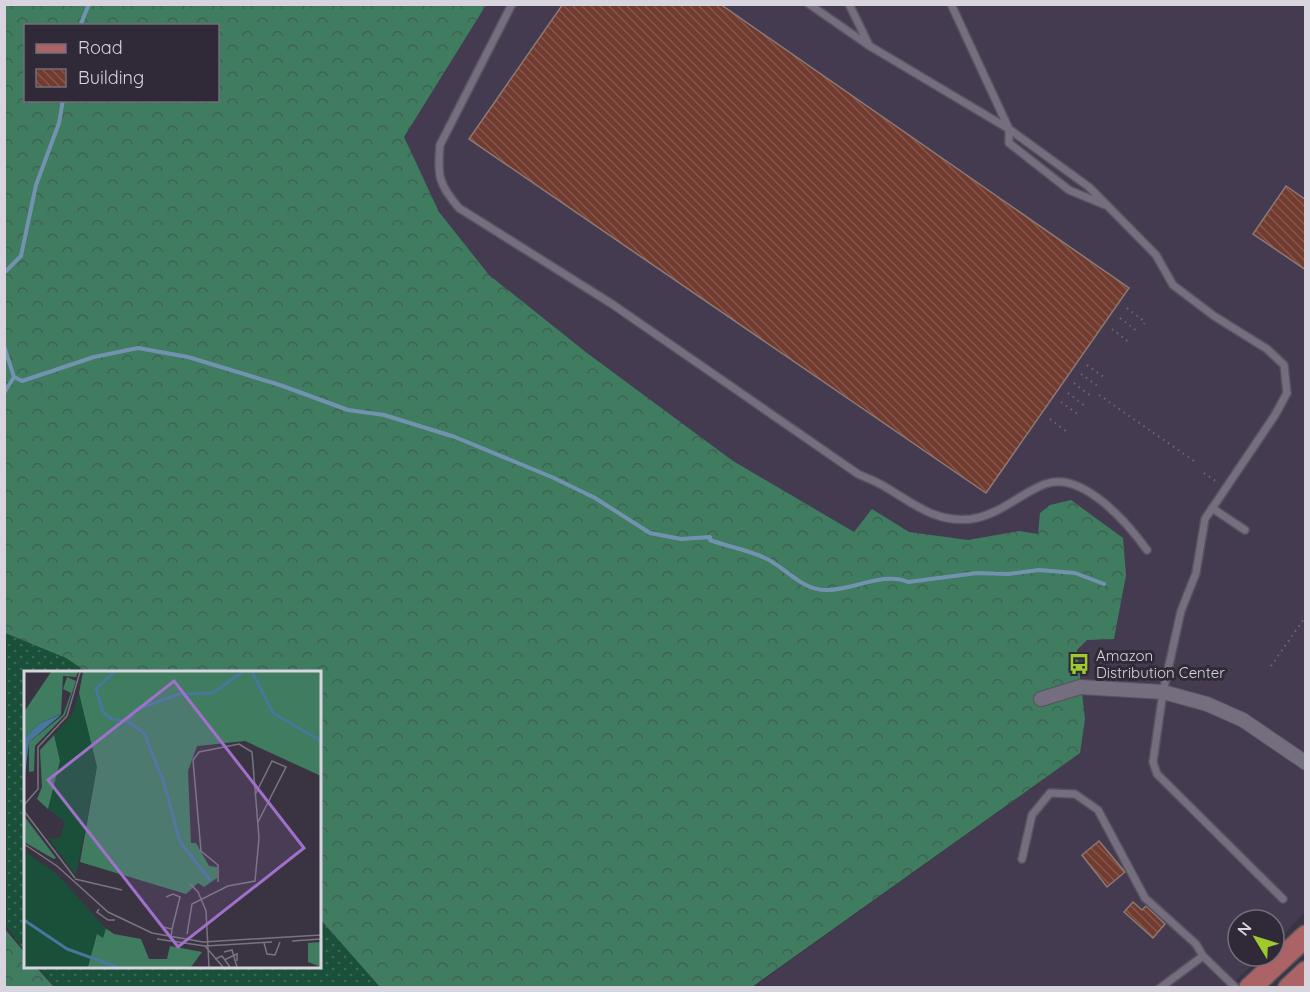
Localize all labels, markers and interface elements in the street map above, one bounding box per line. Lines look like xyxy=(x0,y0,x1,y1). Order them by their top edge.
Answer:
legend xyxy=(24,24,219,102)
text: Road xyxy=(78,36,123,59)
text: Building xyxy=(78,66,144,89)
place label: Amazon Distribution Center xyxy=(1096,646,1225,682)
bus stop icon: Amazon Distribution Center xyxy=(1067,652,1091,676)
inset map xyxy=(24,671,321,968)
north arrow xyxy=(1226,908,1286,968)
text: N xyxy=(1233,918,1256,940)

